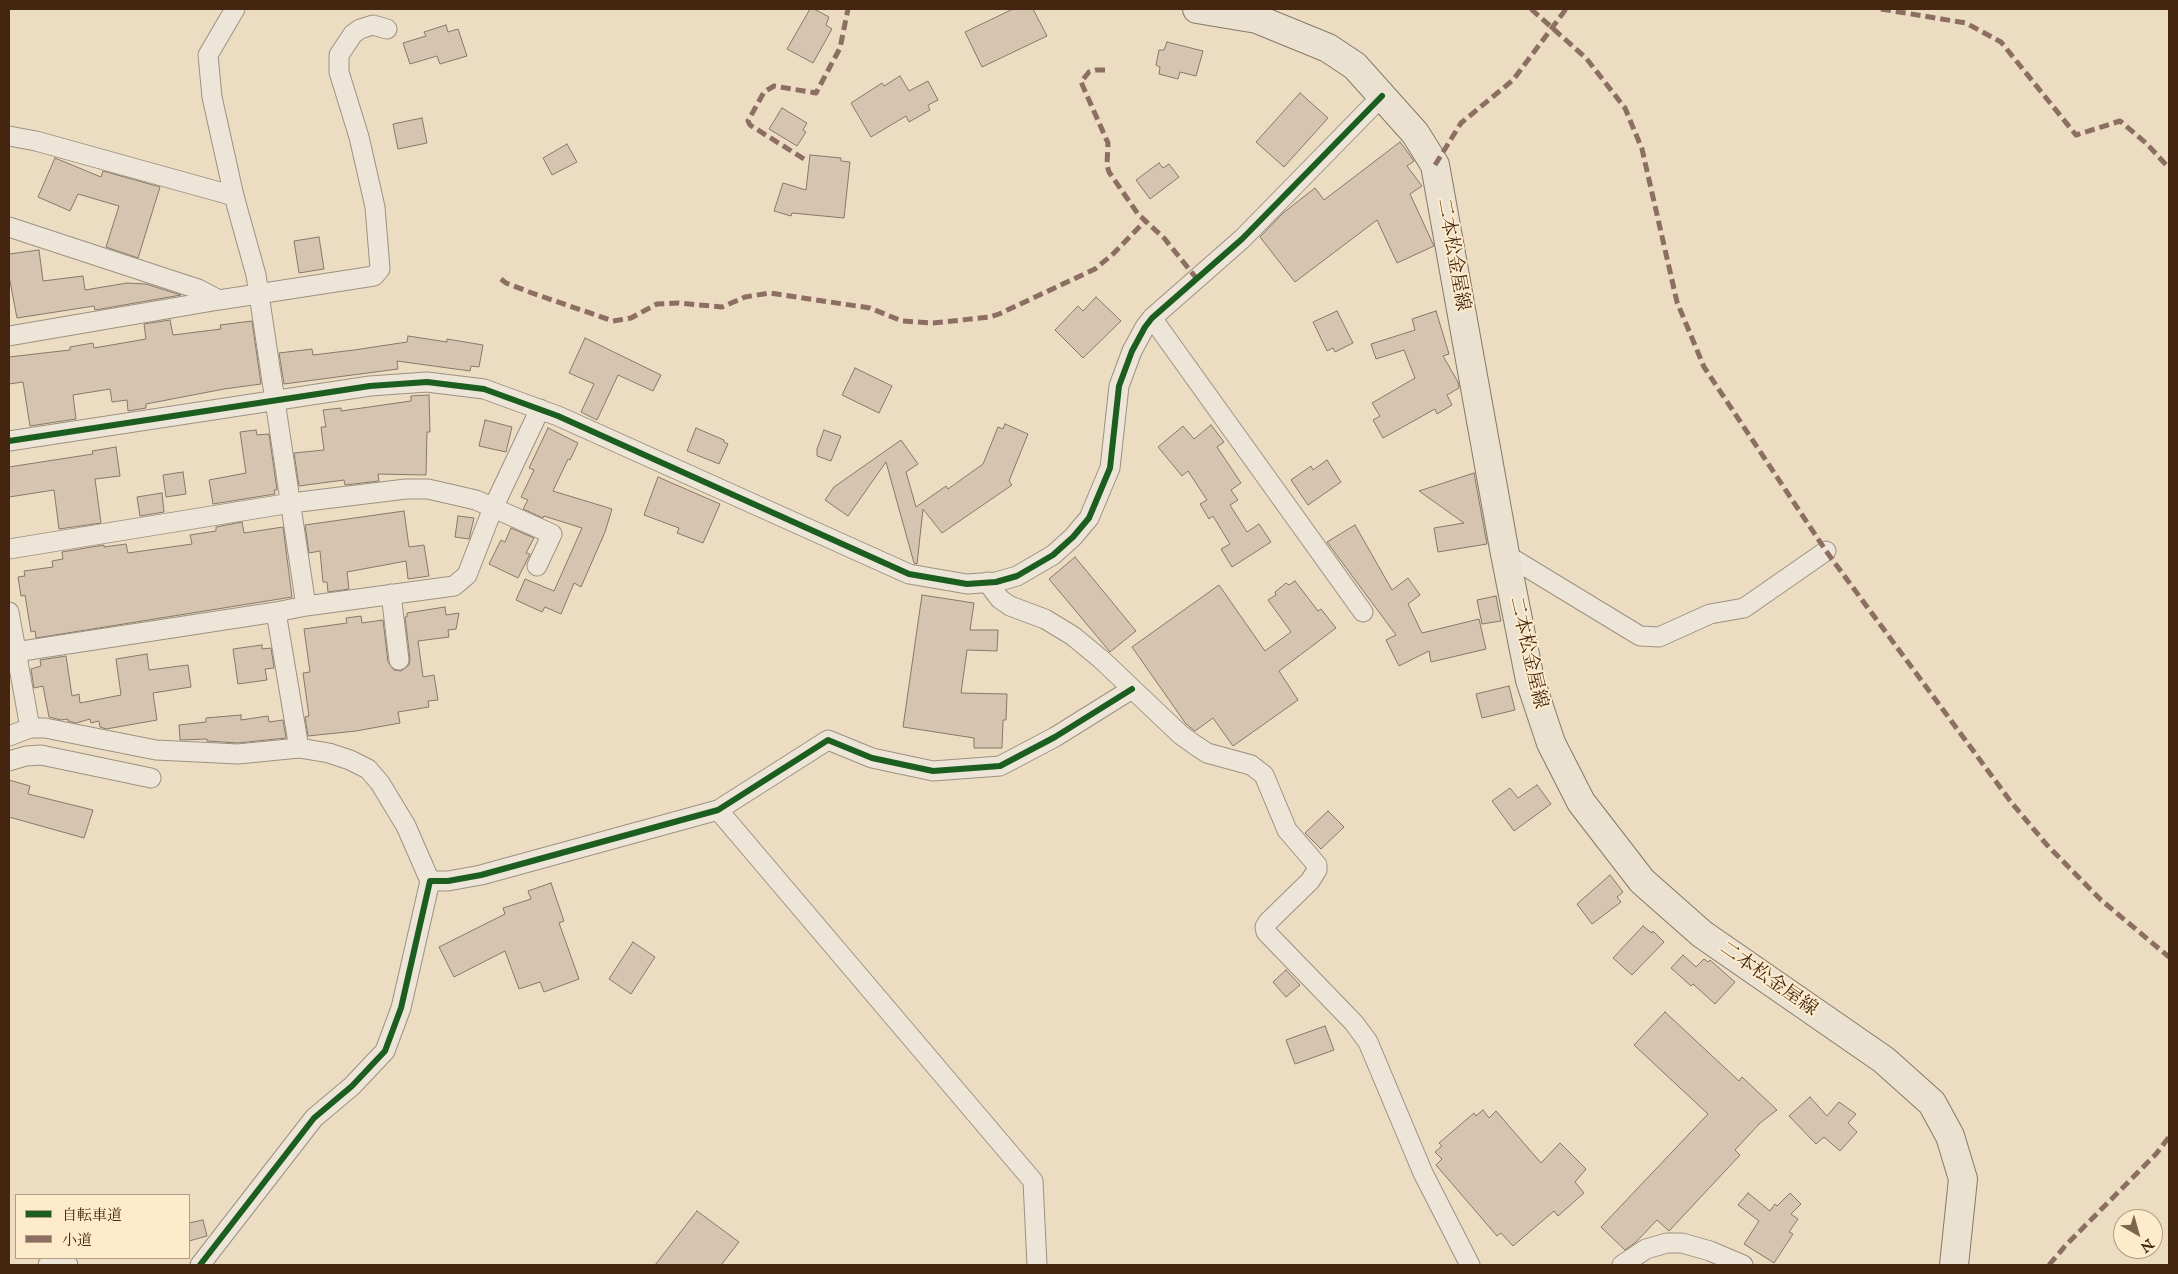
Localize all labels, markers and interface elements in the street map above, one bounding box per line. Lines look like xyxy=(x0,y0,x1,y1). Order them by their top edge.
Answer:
street label: 二本松金屋線 xyxy=(1431,197,1473,313)
street label: 二本松金屋線 xyxy=(1503,595,1551,711)
street label: 二本松金屋線 xyxy=(1715,938,1821,1022)
legend xyxy=(15,1194,190,1259)
text: 自転車道 xyxy=(62,1206,122,1225)
north arrow xyxy=(2113,1209,2163,1259)
text: 小道 xyxy=(62,1231,92,1250)
text: N xyxy=(2136,1234,2157,1256)

